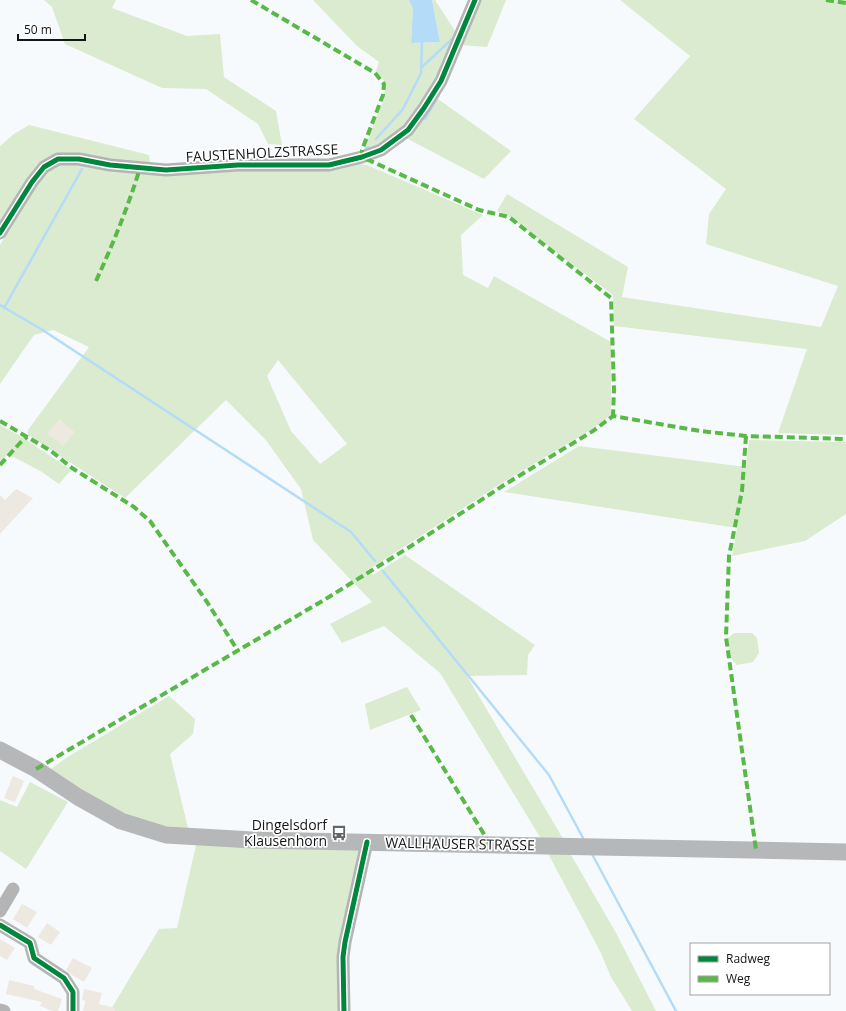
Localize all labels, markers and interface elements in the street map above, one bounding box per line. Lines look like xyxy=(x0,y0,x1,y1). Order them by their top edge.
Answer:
scale bar xyxy=(18,16,85,42)
text: 50 m xyxy=(24,21,52,38)
street label: FAUSTENHOLZSTRASSE xyxy=(185,139,339,166)
place label: Dingelsdorf Klausenhorn xyxy=(244,815,328,850)
bus stop icon: Dingelsdorf Klausenhorn xyxy=(330,824,348,842)
street label: WALLHAUSER STRASSE xyxy=(385,833,535,854)
legend xyxy=(690,943,830,995)
text: Radweg xyxy=(726,950,770,967)
text: Weg xyxy=(726,970,751,987)

